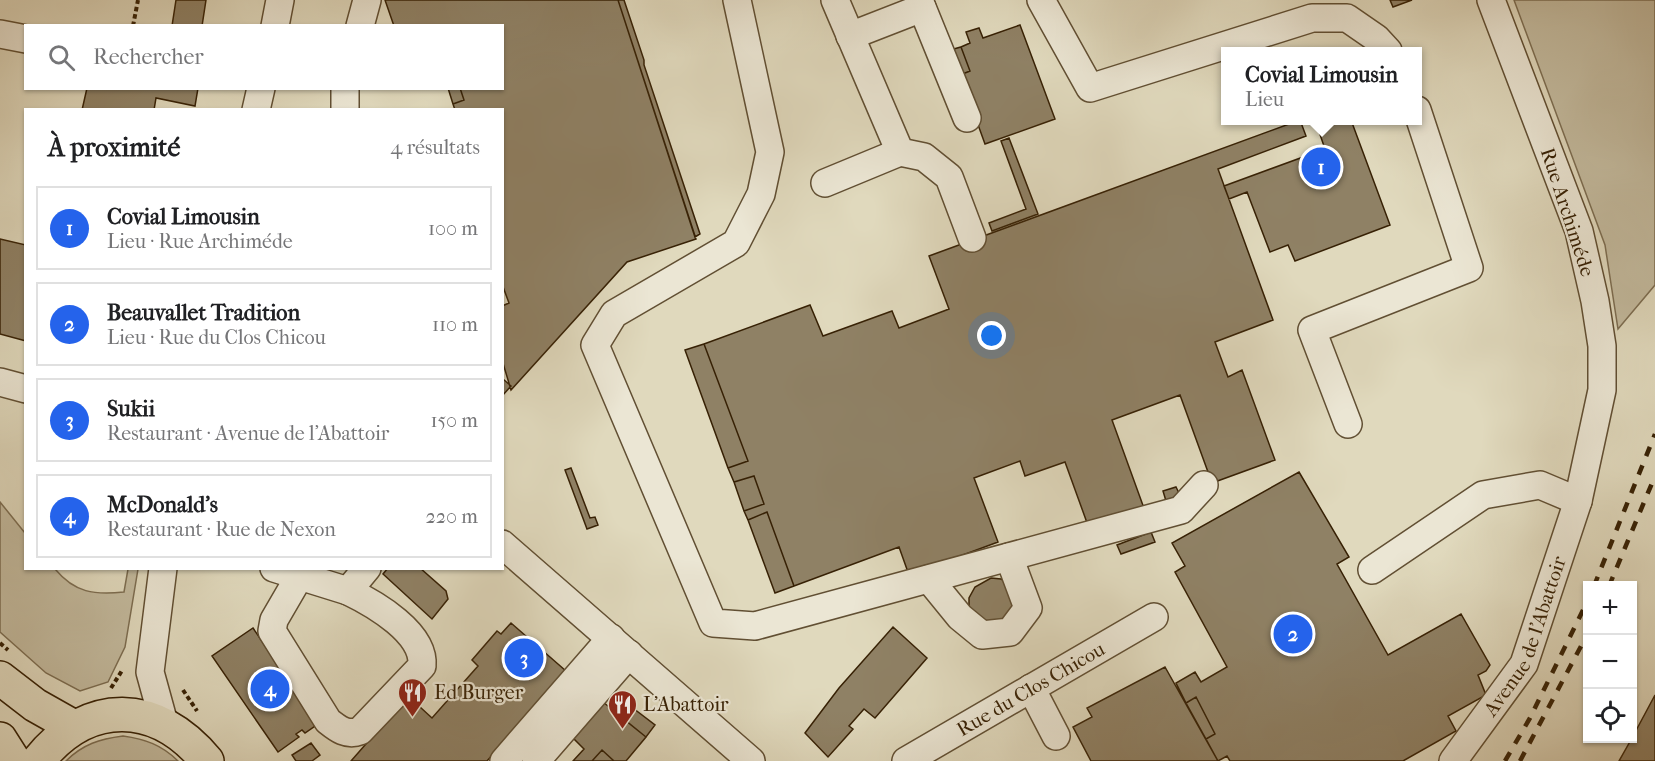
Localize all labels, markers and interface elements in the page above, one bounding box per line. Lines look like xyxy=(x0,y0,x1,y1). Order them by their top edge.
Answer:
search box xyxy=(24,24,504,90)
icon: search xyxy=(45,41,78,74)
text: Rechercher xyxy=(93,44,204,70)
popup xyxy=(1221,47,1422,125)
text: Covial Limousin xyxy=(1245,62,1398,88)
text: Lieu xyxy=(1245,88,1284,111)
text: À proximité xyxy=(48,132,180,163)
text: 4 résultats xyxy=(391,136,480,159)
pin: 1 xyxy=(1302,144,1340,190)
street label: Rue Archiméde xyxy=(1536,145,1599,280)
text: Covial Limousin xyxy=(107,204,260,230)
text: 1 xyxy=(66,217,73,240)
text: 100 m xyxy=(428,217,478,240)
text: Lieu · Rue Archiméde xyxy=(107,230,293,253)
text: Beauvallet Tradition xyxy=(107,300,300,326)
text: 2 xyxy=(64,313,75,336)
text: 110 m xyxy=(432,313,478,336)
your location xyxy=(977,321,1006,350)
text: Lieu · Rue du Clos Chicou xyxy=(107,326,326,349)
text: Sukii xyxy=(107,396,155,422)
text: 3 xyxy=(65,409,74,432)
text: 150 m xyxy=(430,409,478,432)
text: Restaurant · Avenue de l'Abattoir xyxy=(107,422,389,445)
text: McDonald's xyxy=(107,492,218,518)
text: 4 xyxy=(64,505,75,528)
text: 220 m xyxy=(425,505,478,528)
text: Restaurant · Rue de Nexon xyxy=(107,518,336,541)
street label: Avenue de l'Abattoir xyxy=(1478,553,1571,721)
map controls xyxy=(1583,581,1637,743)
button: + xyxy=(1583,581,1637,635)
pin: 2 xyxy=(1274,612,1312,656)
button: − xyxy=(1583,635,1637,689)
pin: 3 xyxy=(504,636,544,680)
street label: Rue du Clos Chicou xyxy=(953,637,1110,741)
pin: 4 xyxy=(250,666,290,712)
restaurant icon: Ed Burger xyxy=(397,676,429,718)
place label: Ed Burger xyxy=(434,681,524,704)
restaurant icon: L'Abattoir xyxy=(606,688,638,730)
button: locate xyxy=(1583,689,1637,743)
place label: L'Abattoir xyxy=(643,693,729,716)

